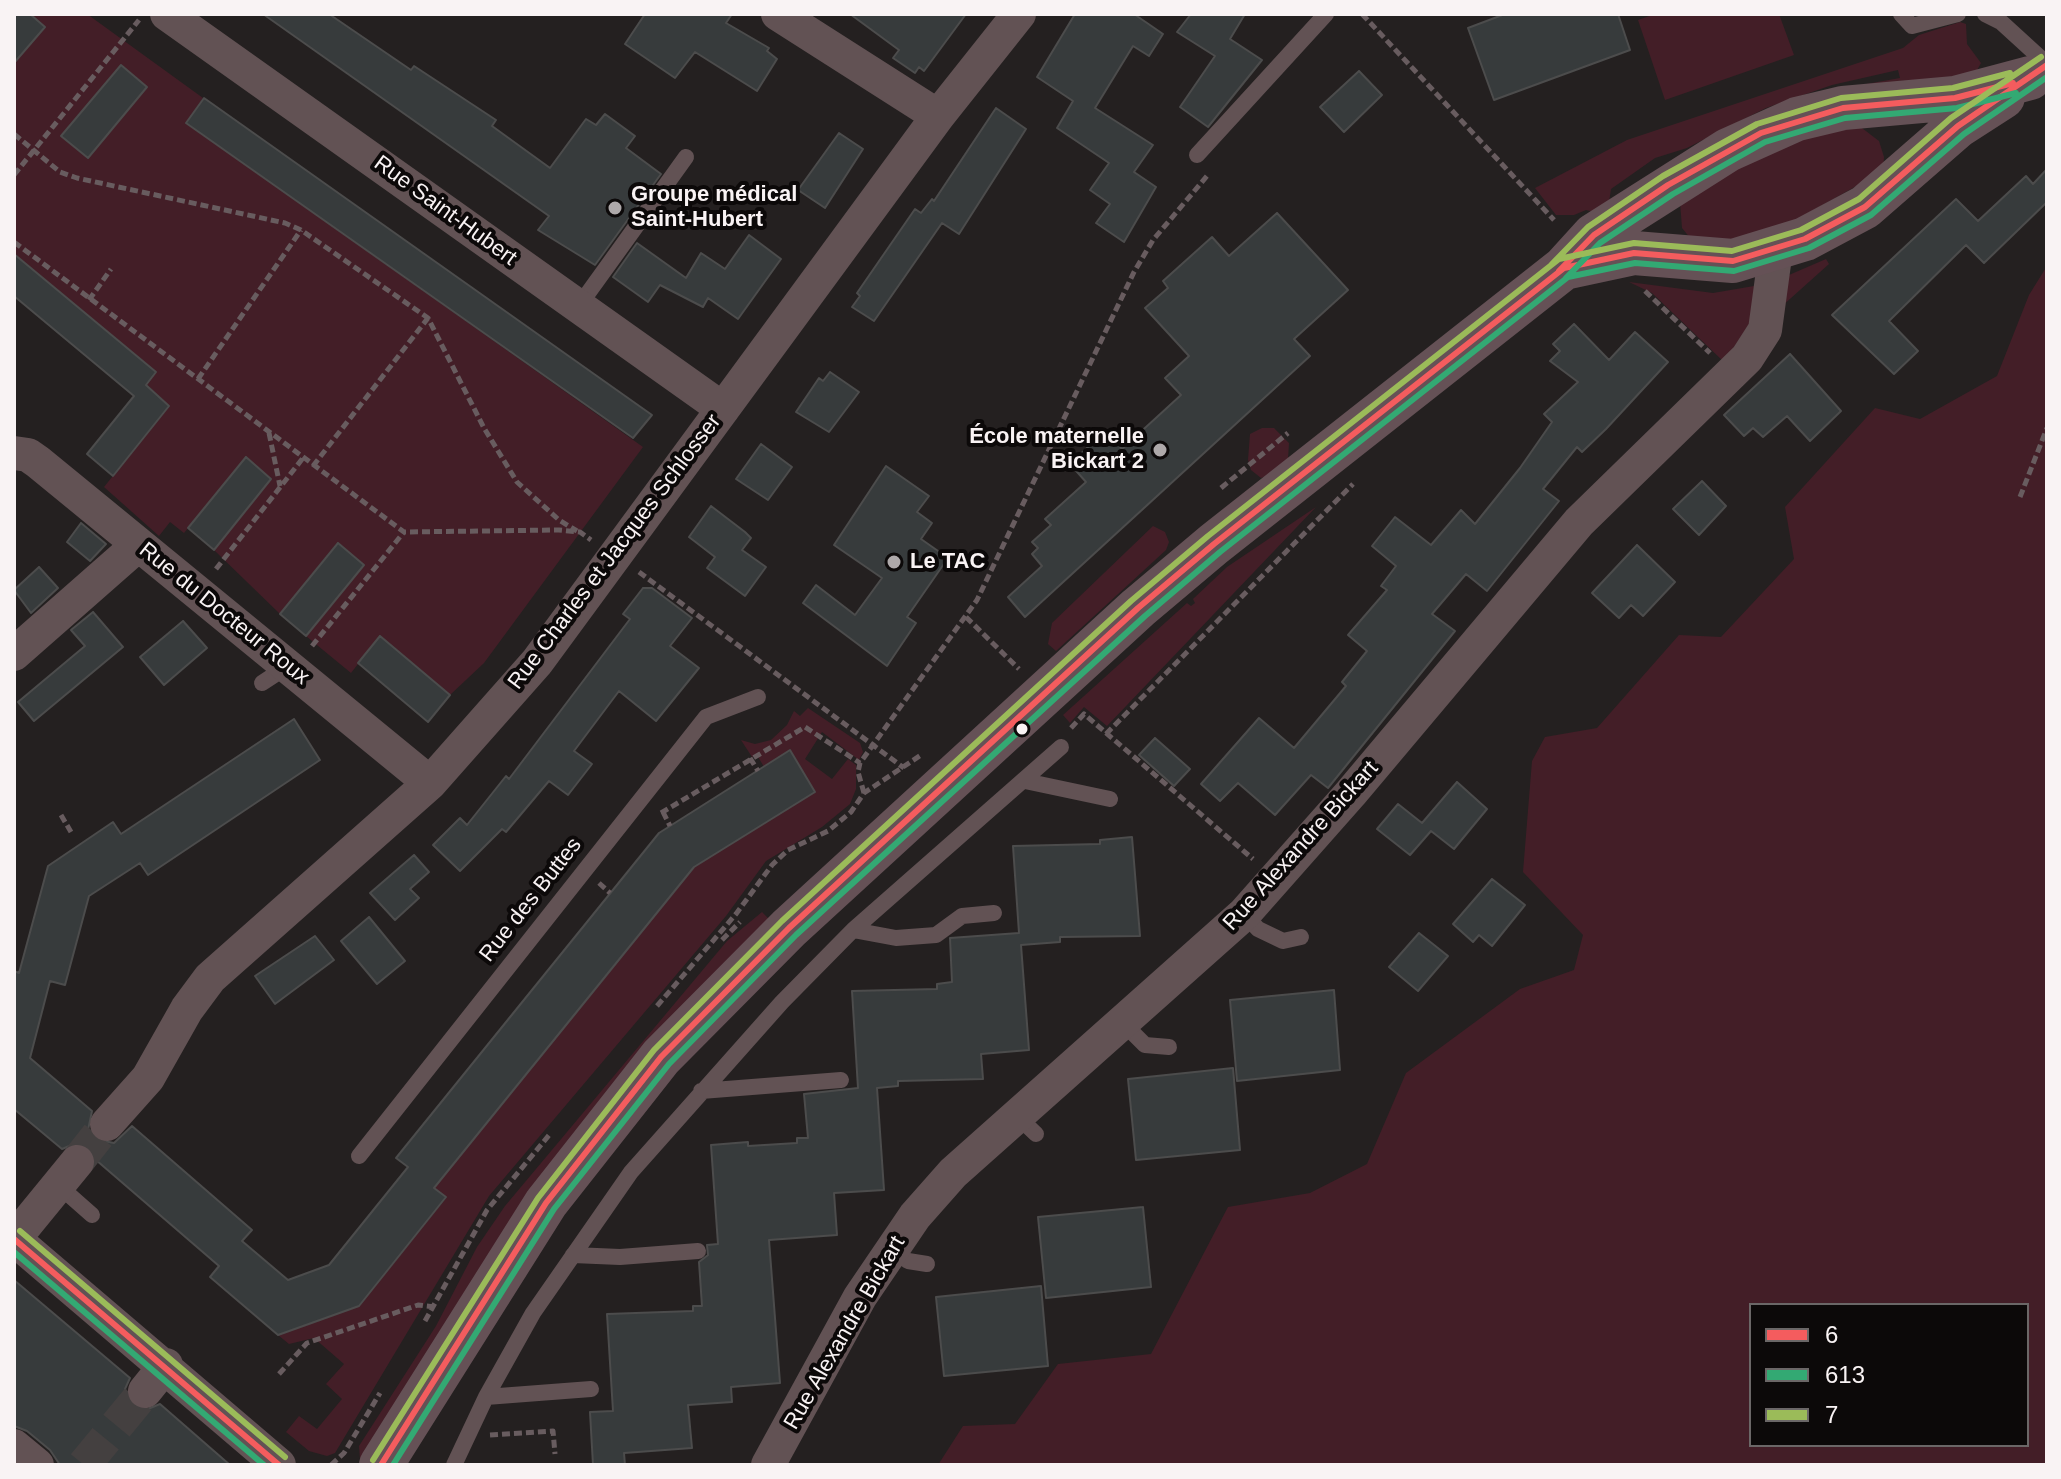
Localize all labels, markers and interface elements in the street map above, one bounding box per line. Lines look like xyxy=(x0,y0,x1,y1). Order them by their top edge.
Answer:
street label: Rue Saint-Hubert xyxy=(368,150,522,272)
place label: Groupe médical Saint-Hubert xyxy=(631,182,797,234)
marker: Groupe médical Saint-Hubert xyxy=(606,199,624,217)
street label: Rue Charles et Jacques Schlosser xyxy=(503,409,727,695)
place label: École maternelle Bickart 2 xyxy=(969,424,1144,476)
marker: École maternelle Bickart 2 xyxy=(1151,441,1169,459)
street label: Rue du Docteur Roux xyxy=(133,537,315,691)
place label: Le TAC xyxy=(910,549,985,575)
marker: Le TAC xyxy=(885,553,903,571)
unlabelled marker xyxy=(1014,721,1030,737)
street label: Rue Alexandre Bickart xyxy=(1218,756,1384,936)
street label: Rue des Buttes xyxy=(474,833,588,967)
street label: Rue Alexandre Bickart xyxy=(779,1232,911,1434)
legend xyxy=(1749,1303,2029,1447)
text: 6 xyxy=(1825,1321,1838,1348)
text: 613 xyxy=(1825,1361,1865,1388)
text: 7 xyxy=(1825,1401,1838,1428)

